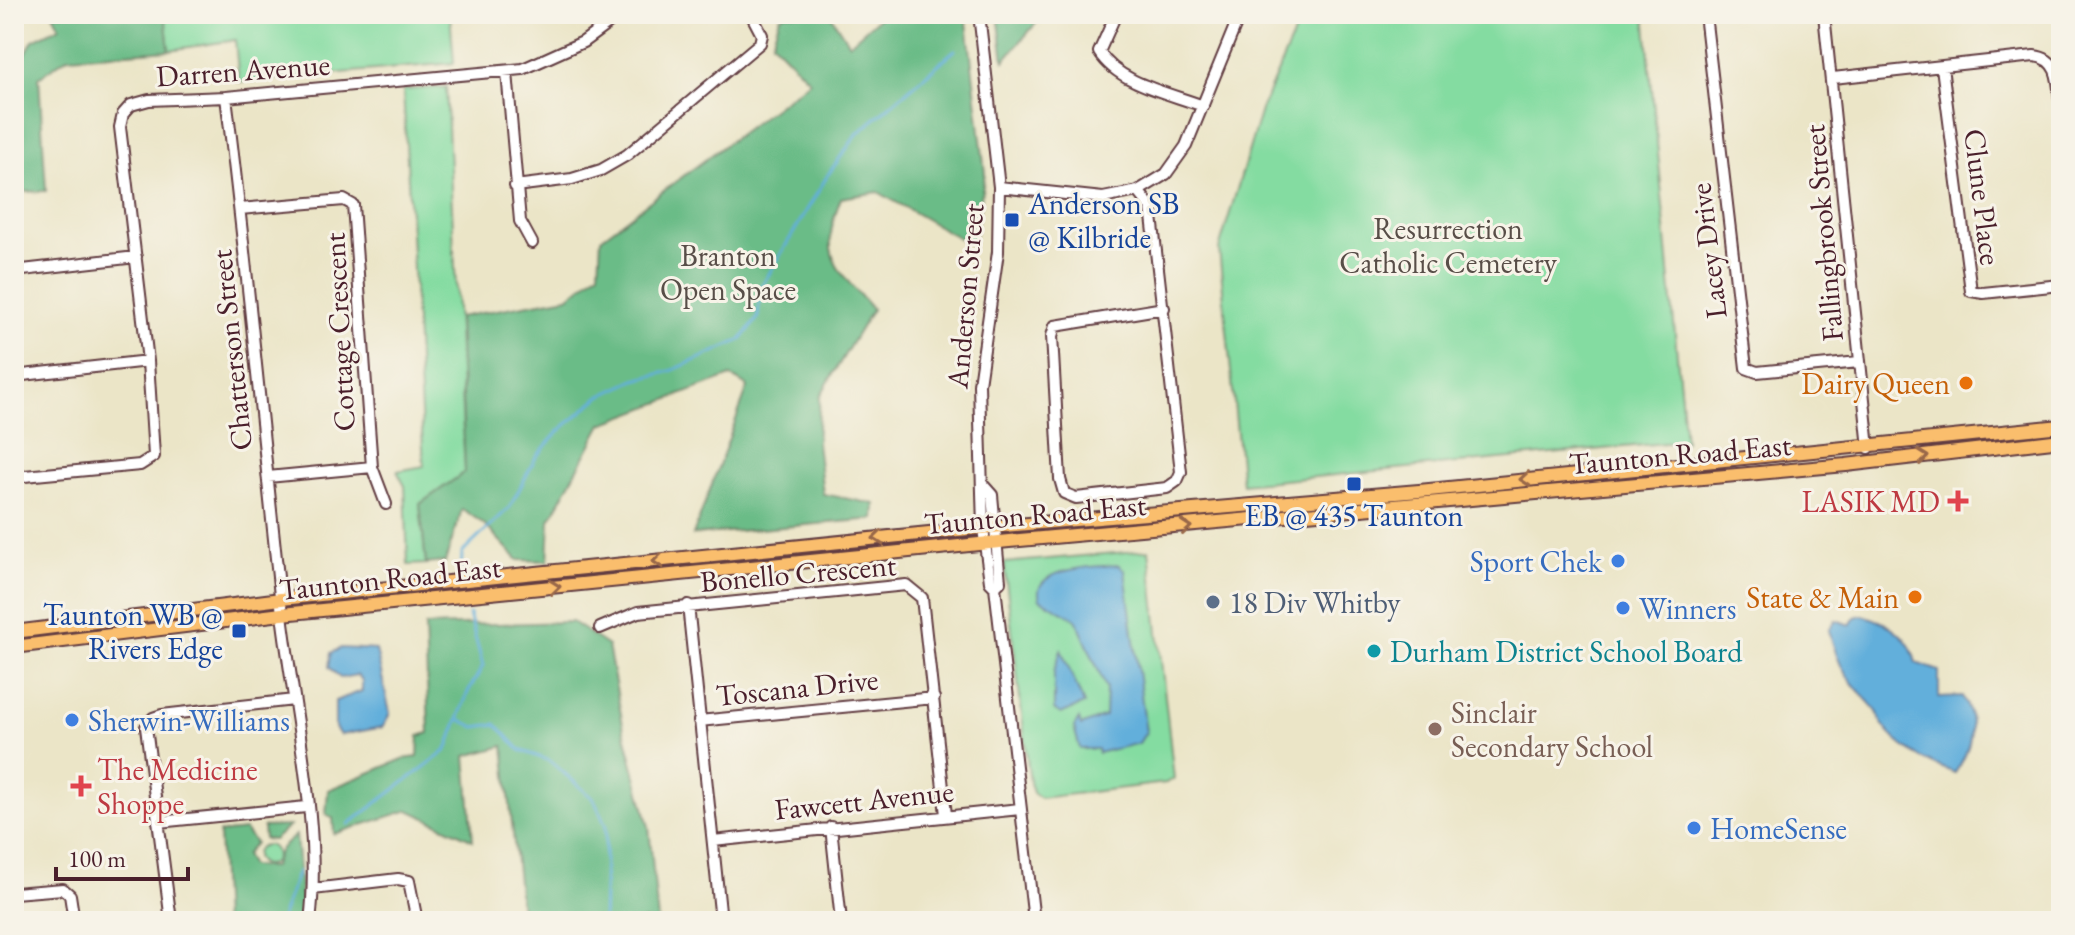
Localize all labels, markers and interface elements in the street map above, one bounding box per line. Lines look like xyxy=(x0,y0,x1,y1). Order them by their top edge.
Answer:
street label: Darren Avenue xyxy=(155,44,331,96)
street label: Fallingbrook Street xyxy=(1794,122,1852,343)
street label: Clune Place xyxy=(1955,127,2011,267)
street label: Lacey Drive xyxy=(1680,181,1736,321)
place label: Anderson SB @ Kilbride xyxy=(1027,184,1179,257)
street label: Anderson Street xyxy=(937,201,993,391)
park label: Resurrection Catholic Cemetery xyxy=(1339,209,1558,282)
marker: Anderson SB @ Kilbride xyxy=(1003,211,1021,229)
street label: Cottage Crescent xyxy=(314,231,364,432)
park label: Branton Open Space xyxy=(660,236,796,309)
street label: Chatterson Street xyxy=(201,247,261,452)
place label: Dairy Queen xyxy=(1801,364,1950,403)
marker: Dairy Queen xyxy=(1957,374,1975,392)
street label: Taunton Road East xyxy=(1567,425,1793,483)
one-way arrow xyxy=(1917,449,1930,466)
one-way arrow xyxy=(1519,471,1532,488)
marker: EB @ 435 Taunton xyxy=(1345,475,1363,493)
place label: LASIK MD xyxy=(1801,482,1940,521)
street label: Taunton Road East xyxy=(922,485,1148,543)
marker: LASIK MD xyxy=(1947,490,1969,512)
place label: EB @ 435 Taunton xyxy=(1245,496,1464,535)
one-way arrow xyxy=(1180,519,1193,536)
one-way arrow xyxy=(871,530,884,547)
place label: Sport Chek xyxy=(1470,542,1603,581)
street label: Bonello Crescent xyxy=(698,545,898,601)
street label: Taunton Road East xyxy=(277,547,503,609)
one-way arrow xyxy=(651,552,664,569)
marker: Sport Chek xyxy=(1609,552,1627,570)
place label: State & Main xyxy=(1746,578,1899,617)
one-way arrow xyxy=(549,579,562,596)
place label: 18 Div Whitby xyxy=(1229,583,1401,622)
marker: State & Main xyxy=(1906,588,1924,606)
place label: Winners xyxy=(1639,589,1736,628)
marker: 18 Div Whitby xyxy=(1204,593,1222,611)
place label: Taunton WB @ Rivers Edge xyxy=(43,595,223,668)
marker: Winners xyxy=(1614,599,1632,617)
marker: Taunton WB @ Rivers Edge xyxy=(230,622,248,640)
place label: Durham District School Board xyxy=(1390,632,1743,671)
marker: Durham District School Board xyxy=(1365,642,1383,660)
street label: Toscana Drive xyxy=(714,659,880,715)
place label: Sinclair Secondary School xyxy=(1451,693,1653,766)
place label: Sherwin-Williams xyxy=(88,701,290,740)
marker: Sherwin-Williams xyxy=(63,711,81,729)
marker: Sinclair Secondary School xyxy=(1426,720,1444,738)
place label: The Medicine Shoppe xyxy=(97,750,258,823)
street label: Fawcett Avenue xyxy=(773,771,955,829)
marker: The Medicine Shoppe xyxy=(72,777,90,795)
place label: HomeSense xyxy=(1710,809,1847,848)
marker: HomeSense xyxy=(1685,819,1703,837)
scale bar xyxy=(56,831,188,881)
text: 100 m xyxy=(68,843,126,874)

